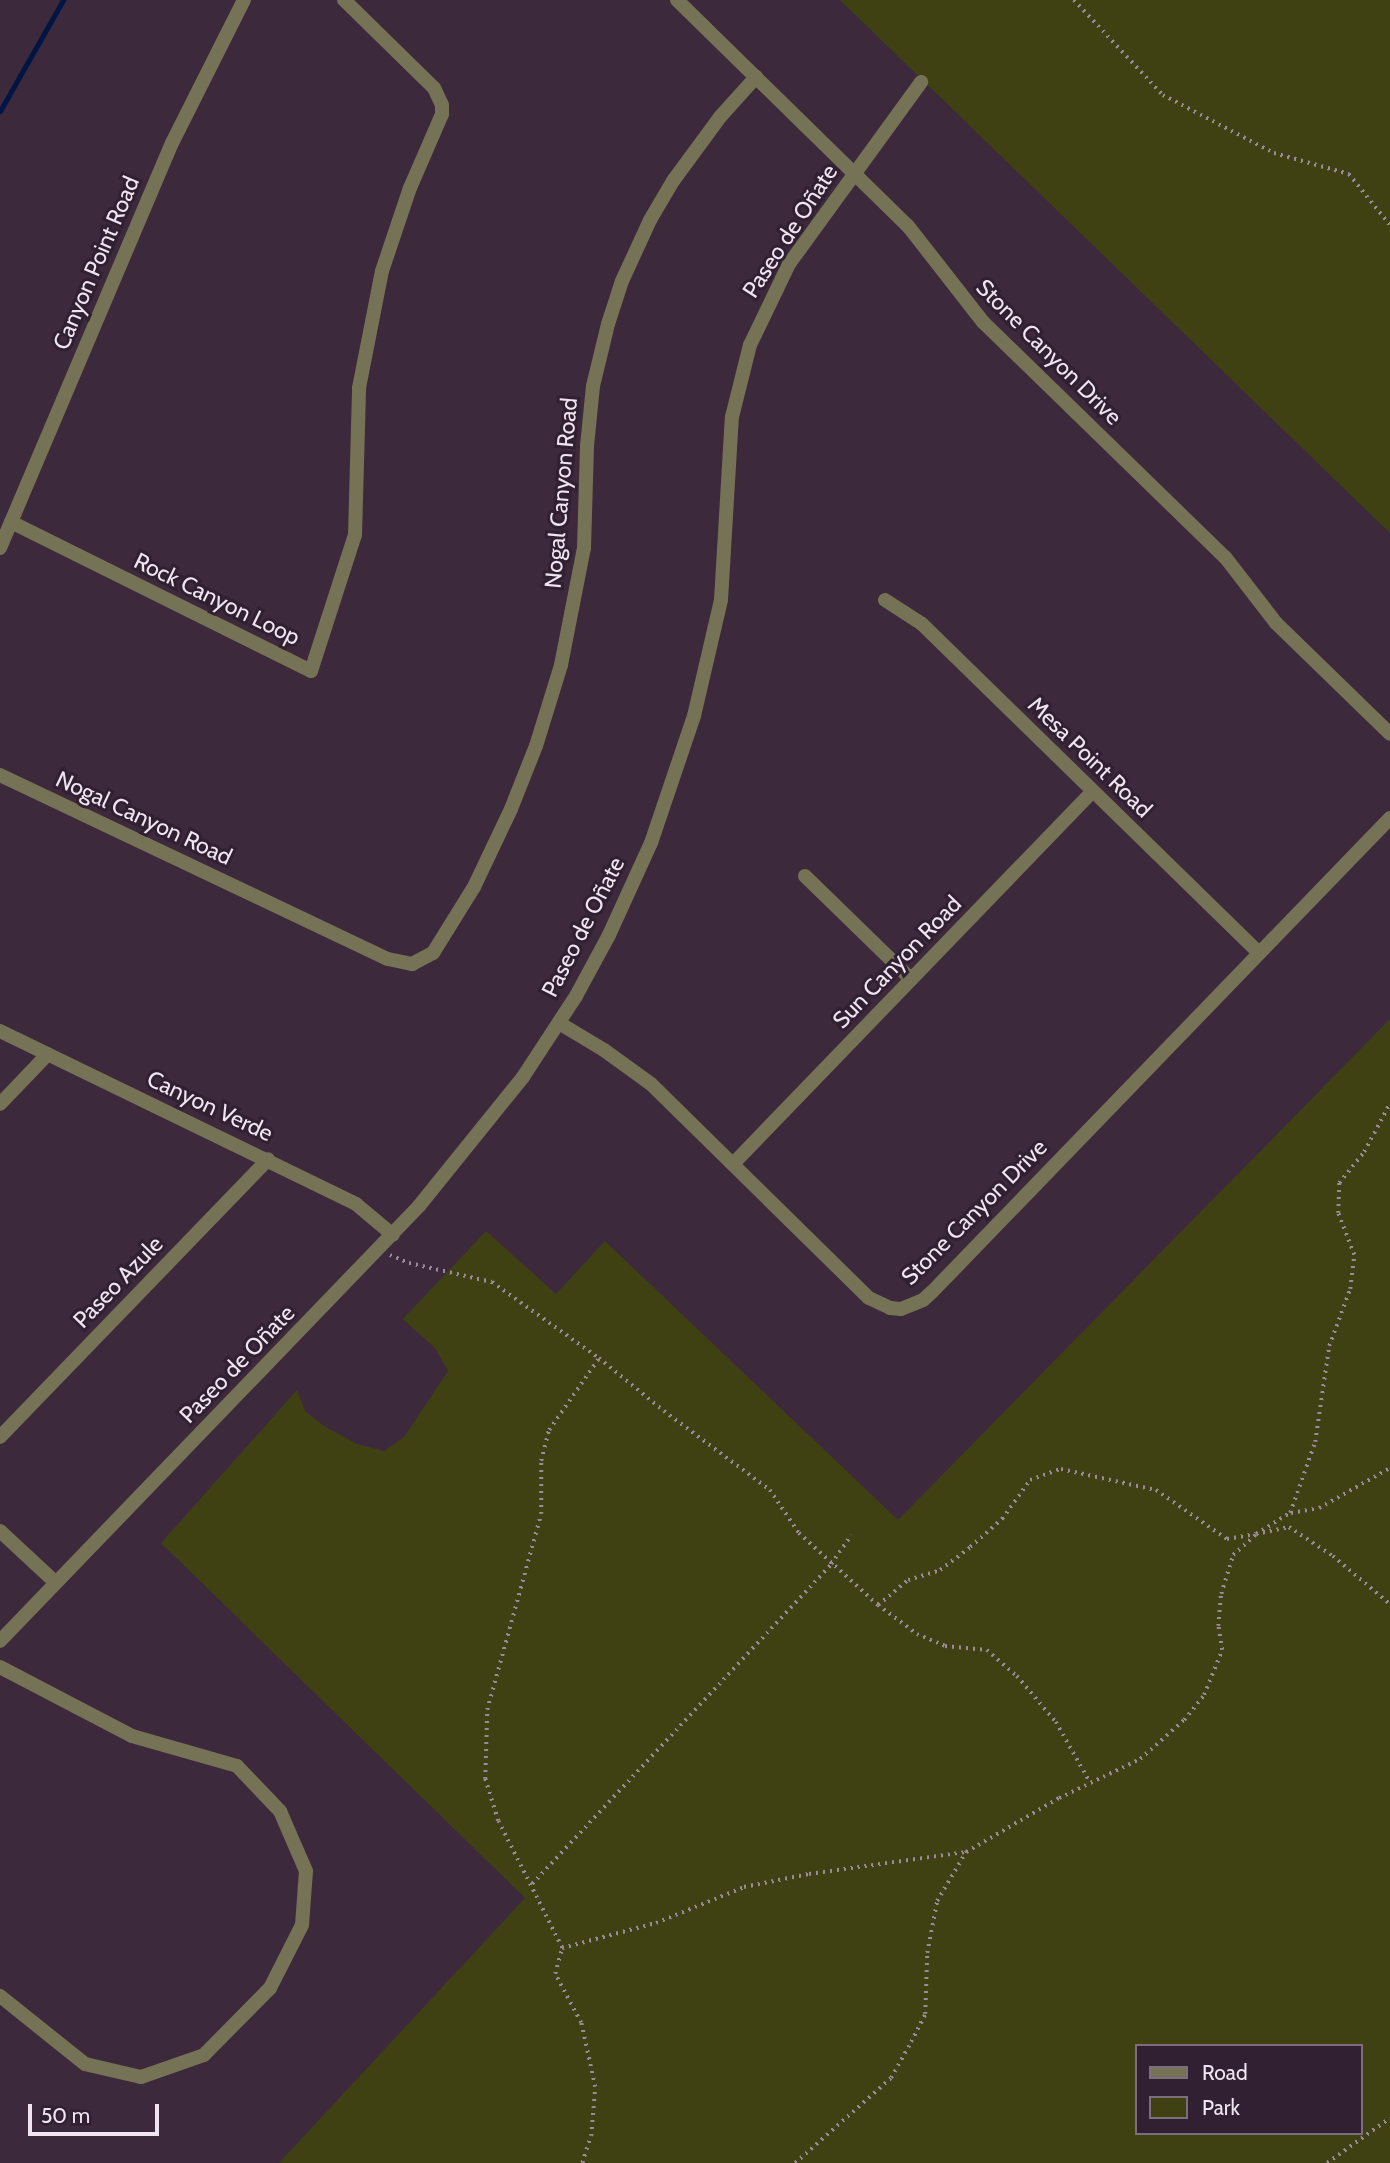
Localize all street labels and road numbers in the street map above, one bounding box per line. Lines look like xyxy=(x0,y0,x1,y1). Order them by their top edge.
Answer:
street label: Paseo de Oñate xyxy=(737,159,843,303)
street label: Canyon Point Road xyxy=(47,172,145,354)
street label: Stone Canyon Drive xyxy=(970,273,1128,431)
street label: Nogal Canyon Road xyxy=(539,397,583,589)
street label: Rock Canyon Loop xyxy=(130,547,304,651)
street label: Mesa Point Road xyxy=(1022,691,1158,823)
street label: Nogal Canyon Road xyxy=(51,765,237,871)
street label: Paseo de Oñate xyxy=(536,852,630,1002)
street label: Sun Canyon Road xyxy=(827,890,967,1034)
street label: Canyon Verde xyxy=(143,1065,277,1147)
street label: Stone Canyon Drive xyxy=(895,1133,1053,1291)
street label: Paseo Azule xyxy=(67,1230,169,1334)
street label: Paseo de Oñate xyxy=(174,1299,300,1429)

